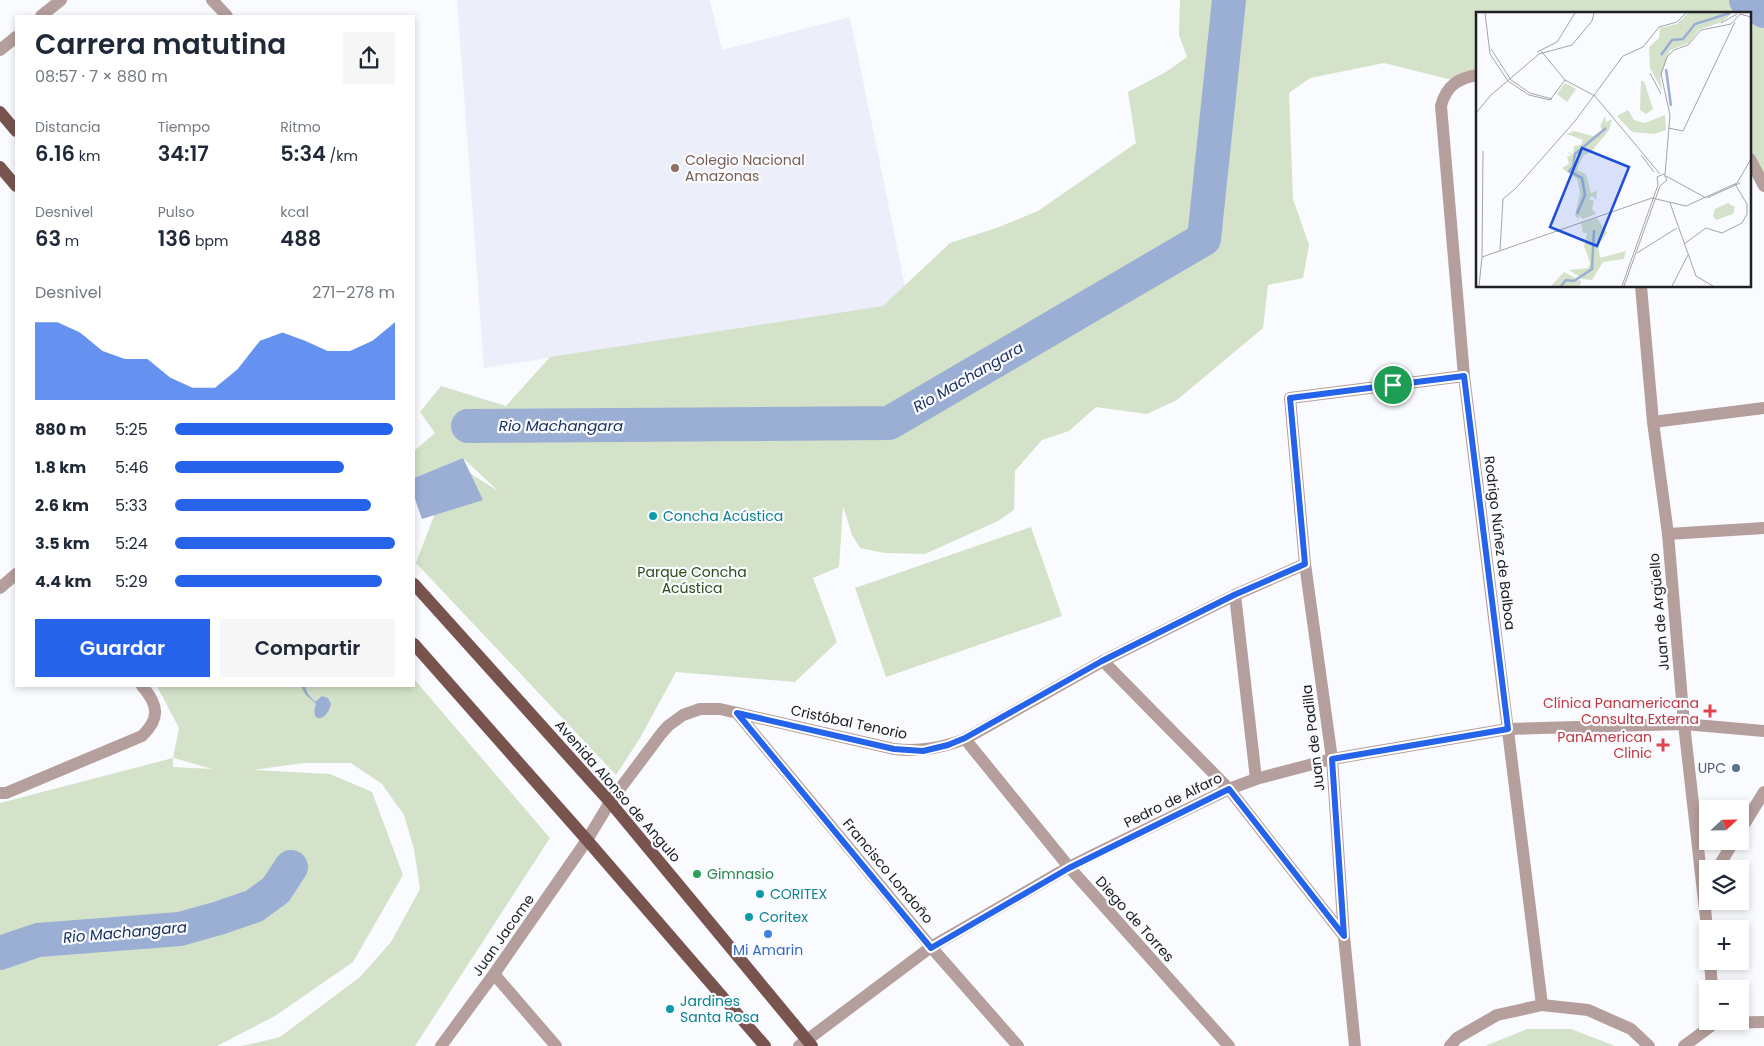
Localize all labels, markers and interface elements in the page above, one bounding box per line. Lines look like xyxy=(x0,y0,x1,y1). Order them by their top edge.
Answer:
inset map xyxy=(1476,12,1752,288)
text: Carrera matutina xyxy=(35,25,286,64)
button: share xyxy=(343,32,395,84)
text: 08:57 · 7 × 880 m xyxy=(35,65,168,88)
text: Distancia xyxy=(35,117,101,137)
text: Tiempo xyxy=(158,117,210,137)
text: Ritmo xyxy=(280,117,321,137)
text: 6.16 xyxy=(35,139,75,168)
text: 34:17 xyxy=(158,139,209,168)
text: 5:34 xyxy=(280,139,326,168)
text: km xyxy=(75,146,100,166)
text: /km xyxy=(326,146,358,166)
place label: Colegio Nacional Amazonas xyxy=(685,150,805,186)
marker: Colegio Nacional Amazonas xyxy=(669,162,681,174)
text: Desnivel xyxy=(35,202,93,222)
text: Pulso xyxy=(158,202,194,222)
text: kcal xyxy=(280,202,309,222)
text: 63 xyxy=(35,224,61,253)
text: 136 xyxy=(158,224,191,253)
text: 488 xyxy=(280,224,321,253)
text: m xyxy=(61,231,79,251)
text: bpm xyxy=(191,231,228,251)
text: Desnivel xyxy=(35,281,102,304)
text: 271–278 m xyxy=(312,281,395,304)
water label: Rio Machangara xyxy=(909,337,1027,417)
pin xyxy=(1372,364,1414,406)
icon: arrive xyxy=(1379,371,1407,399)
water label: Rio Machangara xyxy=(499,415,623,436)
text: 880 m xyxy=(35,418,87,441)
text: 5:25 xyxy=(115,418,148,441)
street label: Rodrigo Núñez de Balboa xyxy=(1479,455,1521,631)
text: 1.8 km xyxy=(35,456,86,479)
text: 5:46 xyxy=(115,456,149,479)
text: 2.6 km xyxy=(35,494,89,517)
text: 5:33 xyxy=(115,494,147,517)
place label: Concha Acústica xyxy=(663,506,783,526)
marker: Concha Acústica xyxy=(647,510,659,522)
text: 3.5 km xyxy=(35,532,90,555)
text: 5:24 xyxy=(115,532,148,555)
street label: Juan de Argüello xyxy=(1644,552,1674,672)
park label: Parque Concha Acústica xyxy=(637,562,747,598)
text: 4.4 km xyxy=(35,570,91,593)
text: 5:29 xyxy=(115,570,148,593)
button: Guardar xyxy=(35,619,210,677)
button: Compartir xyxy=(220,619,395,677)
street label: Juan de Padilla xyxy=(1297,684,1329,792)
place label: Clínica Panamericana Consulta Externa xyxy=(1543,693,1699,729)
street label: Cristóbal Tenorio xyxy=(789,700,909,744)
marker: Clínica Panamericana Consulta Externa xyxy=(1703,704,1717,718)
street label: Avenida Alonso de Angulo xyxy=(550,715,686,867)
place label: PanAmerican Clinic xyxy=(1557,727,1652,763)
marker: PanAmerican Clinic xyxy=(1656,738,1670,752)
place label: UPC xyxy=(1698,758,1726,778)
marker: UPC xyxy=(1730,762,1742,774)
street label: Pedro de Alfaro xyxy=(1120,768,1226,832)
north arrow xyxy=(1699,800,1749,850)
map controls xyxy=(1699,800,1749,1030)
street label: Francisco Londoño xyxy=(838,814,938,928)
button: layers xyxy=(1699,860,1749,910)
place label: Gimnasio xyxy=(707,864,774,884)
marker: Gimnasio xyxy=(691,868,703,880)
street label: Diego de Torres xyxy=(1091,872,1179,966)
place label: CORITEX xyxy=(770,884,828,904)
marker: CORITEX xyxy=(754,888,766,900)
street label: Juan Jacome xyxy=(467,890,539,980)
place label: Coritex xyxy=(759,907,808,927)
marker: Coritex xyxy=(743,911,755,923)
water label: Rio Machangara xyxy=(62,916,188,948)
button: + xyxy=(1699,920,1749,970)
marker: Mi Amarin xyxy=(762,928,774,940)
place label: Mi Amarin xyxy=(733,940,803,960)
button: − xyxy=(1699,980,1749,1030)
place label: Jardines Santa Rosa xyxy=(680,991,759,1027)
marker: Jardines Santa Rosa xyxy=(664,1003,676,1015)

